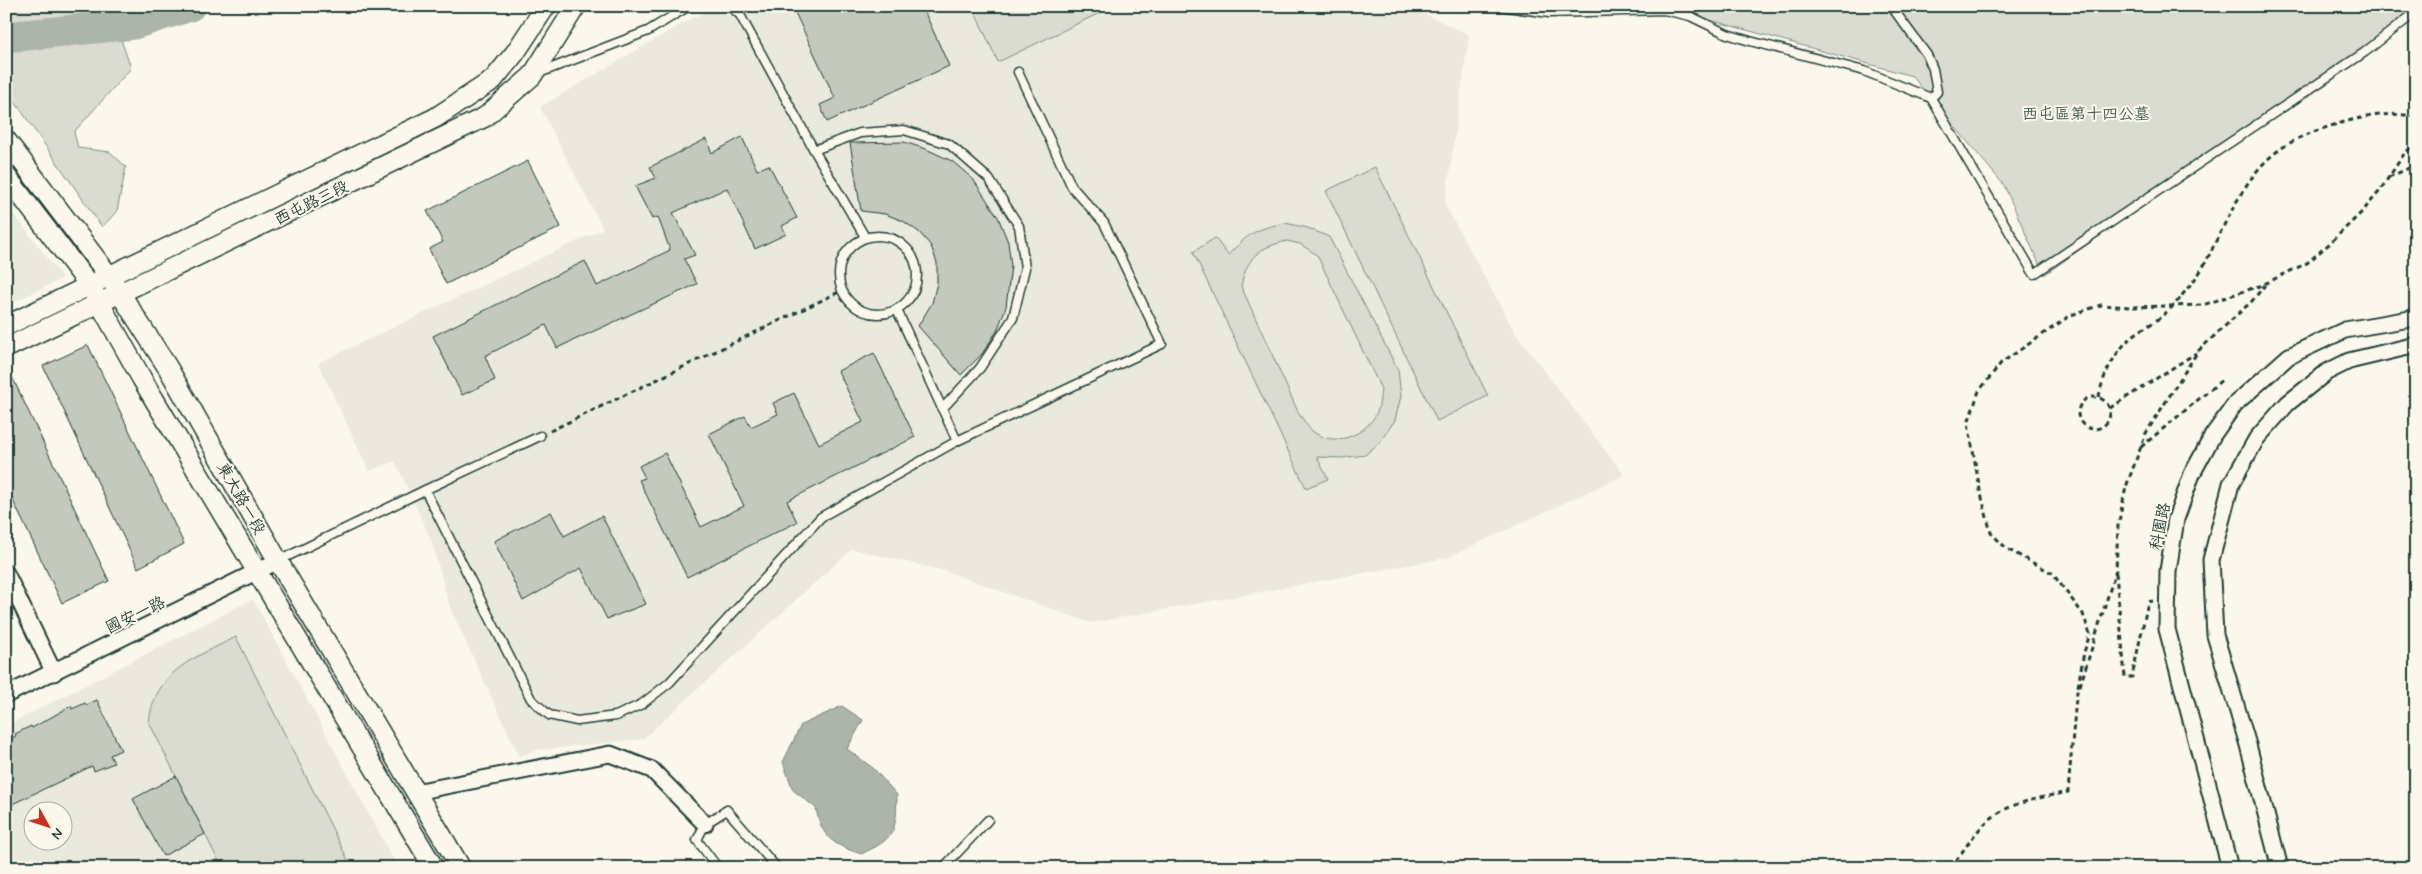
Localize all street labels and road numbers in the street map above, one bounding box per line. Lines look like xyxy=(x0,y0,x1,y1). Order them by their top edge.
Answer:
street label: 西屯路三段 xyxy=(271,176,352,230)
street label: 東大路一段 xyxy=(212,459,270,539)
street label: 科園路 xyxy=(2145,501,2176,552)
street label: 國安一路 xyxy=(102,592,169,639)

